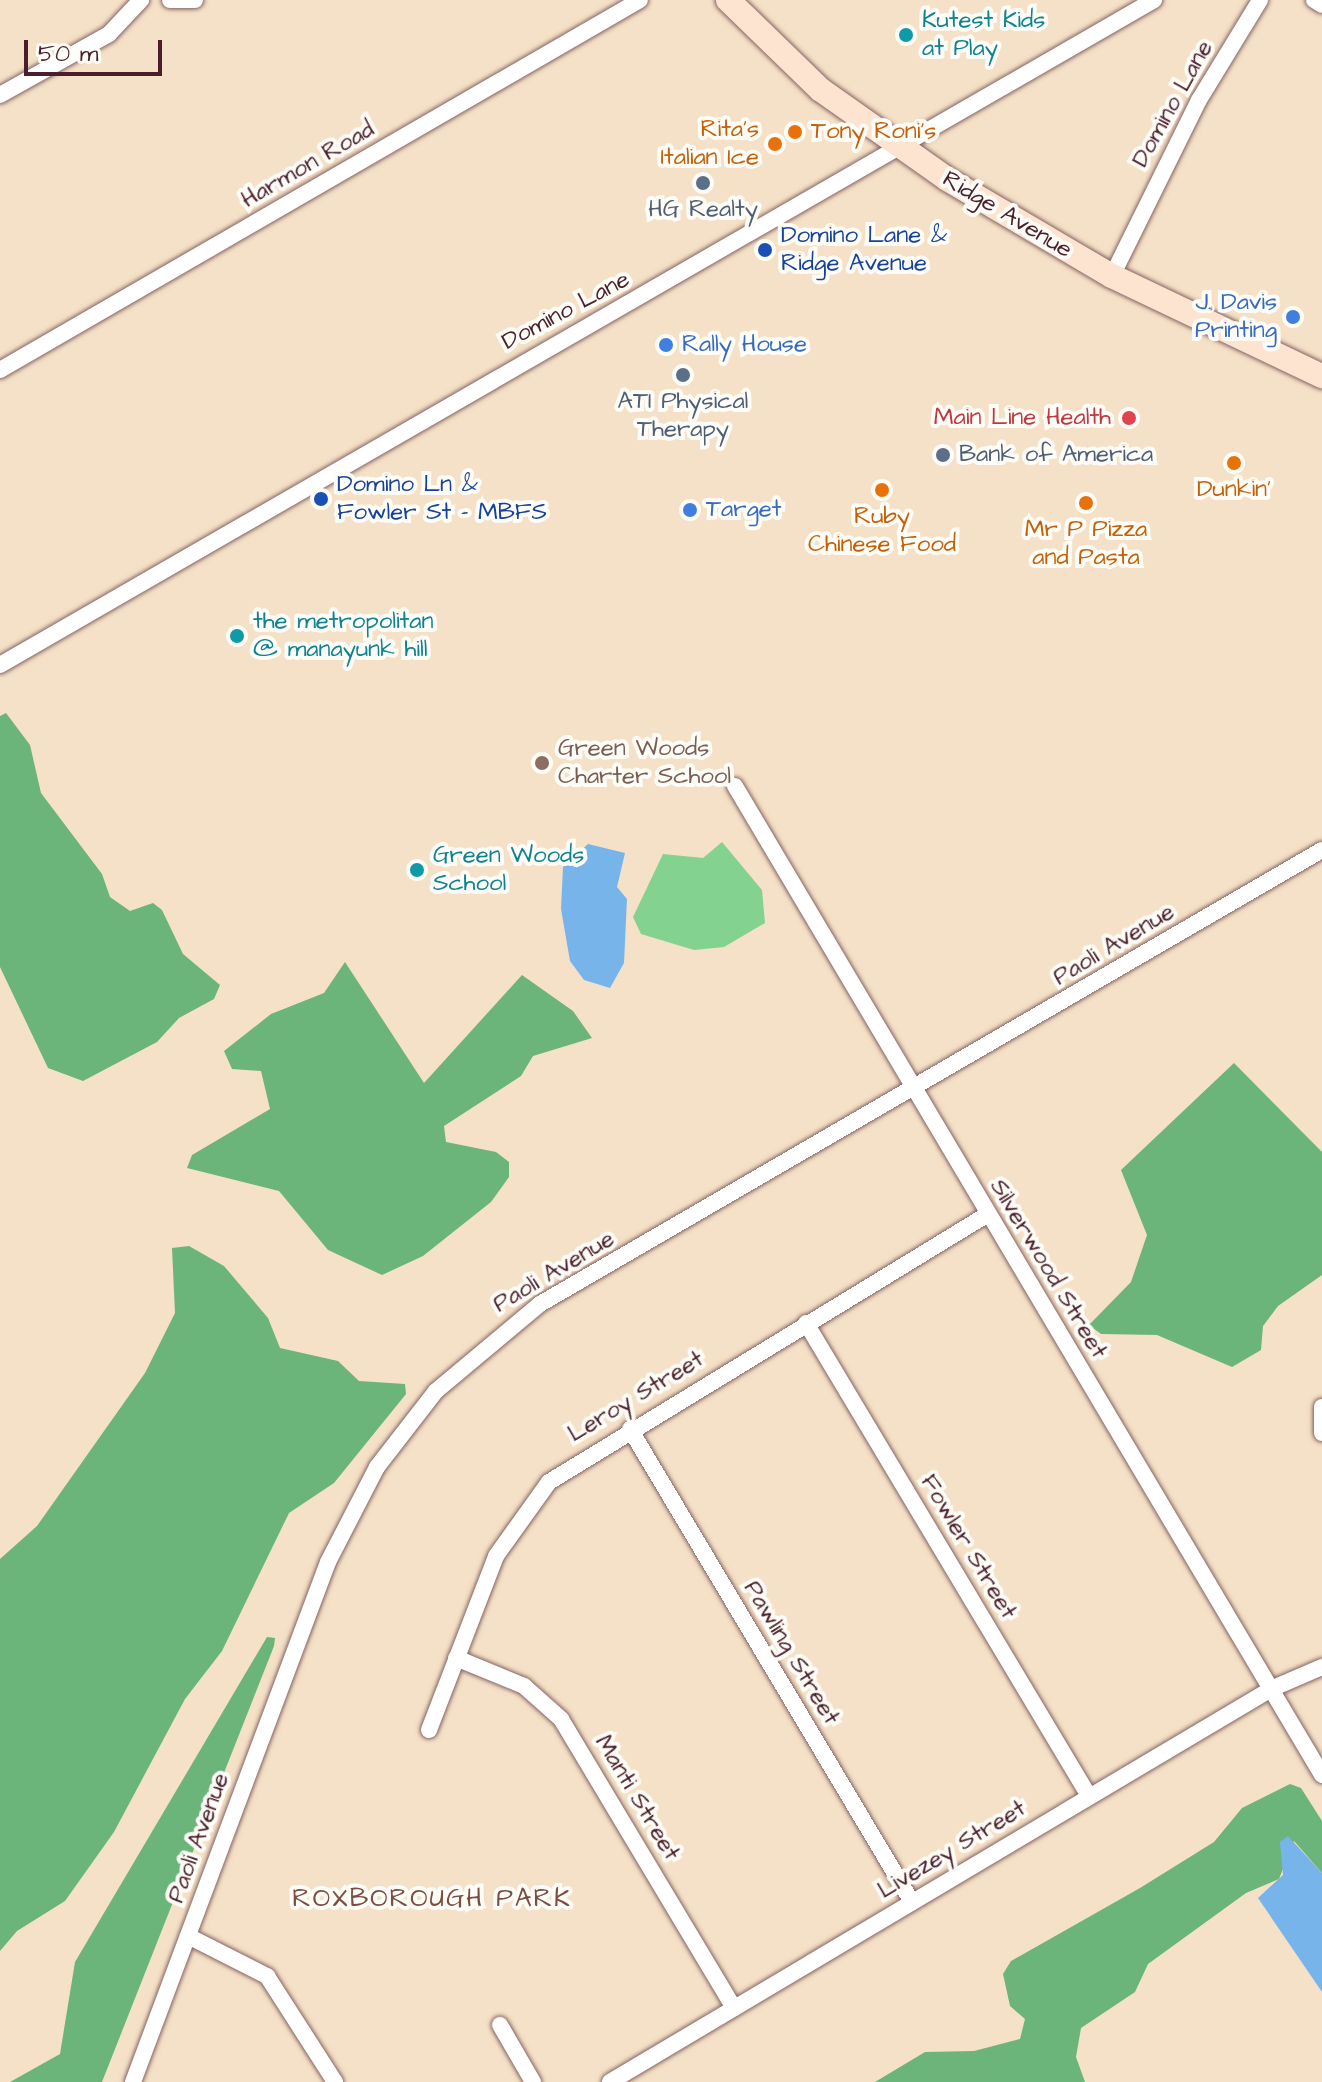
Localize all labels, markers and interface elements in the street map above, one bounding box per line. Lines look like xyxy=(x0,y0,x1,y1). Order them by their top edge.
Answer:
place label: Kutest Kids at Play xyxy=(922,7,1045,63)
scale bar xyxy=(28,24,166,74)
marker: Kutest Kids at Play xyxy=(897,26,915,44)
street label: Domino Lane xyxy=(1126,36,1220,172)
text: 50 m xyxy=(38,37,98,71)
street label: Harmon Road xyxy=(236,115,380,215)
place label: Rita's Italian Ice xyxy=(660,116,759,172)
place label: Tony Roni's xyxy=(811,118,936,146)
marker: Tony Roni's xyxy=(786,123,804,141)
marker: Rita's Italian Ice xyxy=(766,135,784,153)
street label: Ridge Avenue xyxy=(937,165,1077,265)
marker: HG Realty xyxy=(694,174,712,192)
place label: HG Realty xyxy=(648,196,758,224)
place label: Domino Lane & Ridge Avenue xyxy=(781,222,947,278)
marker: Domino Lane & Ridge Avenue xyxy=(756,241,774,259)
street label: Domino Lane xyxy=(497,265,635,357)
place label: J. Davis Printing xyxy=(1195,289,1277,345)
marker: J. Davis Printing xyxy=(1284,308,1302,326)
place label: Rally House xyxy=(682,331,807,359)
marker: Rally House xyxy=(657,336,675,354)
marker: ATI Physical Therapy xyxy=(674,366,692,384)
place label: ATI Physical Therapy xyxy=(618,388,748,444)
place label: Main Line Health xyxy=(934,404,1111,432)
marker: Main Line Health xyxy=(1118,407,1140,429)
place label: Bank of America xyxy=(959,441,1153,469)
marker: Bank of America xyxy=(934,446,952,464)
marker: Dunkin' xyxy=(1225,454,1243,472)
place label: Domino Ln & Fowler St - MBFS xyxy=(337,471,547,527)
place label: Dunkin' xyxy=(1197,476,1271,504)
marker: Ruby Chinese Food xyxy=(873,481,891,499)
marker: Domino Ln & Fowler St - MBFS xyxy=(312,490,330,508)
marker: Mr P Pizza and Pasta xyxy=(1077,494,1095,512)
place label: Target xyxy=(706,496,781,524)
marker: Target xyxy=(681,501,699,519)
place label: Ruby Chinese Food xyxy=(808,503,956,559)
place label: Mr P Pizza and Pasta xyxy=(1025,516,1147,572)
place label: the metropolitan @ manayunk hill xyxy=(253,608,433,664)
marker: the metropolitan @ manayunk hill xyxy=(228,627,246,645)
place label: Green Woods Charter School xyxy=(558,735,731,791)
marker: Green Woods Charter School xyxy=(533,754,551,772)
place label: Green Woods School xyxy=(433,842,584,898)
marker: Green Woods School xyxy=(408,861,426,879)
street label: Paoli Avenue xyxy=(1048,898,1180,992)
street label: Silverwood Street xyxy=(983,1174,1113,1364)
street label: Paoli Avenue xyxy=(488,1225,620,1319)
street label: Leroy Street xyxy=(563,1345,709,1449)
street label: Fowler Street xyxy=(914,1470,1022,1624)
street label: Pawling Street xyxy=(737,1576,845,1730)
street label: Manti Street xyxy=(588,1730,686,1866)
street label: Paoli Avenue xyxy=(162,1769,236,1907)
street label: Livezey Street xyxy=(873,1795,1031,1905)
district label: ROXBOROUGH PARK xyxy=(292,1883,572,1915)

